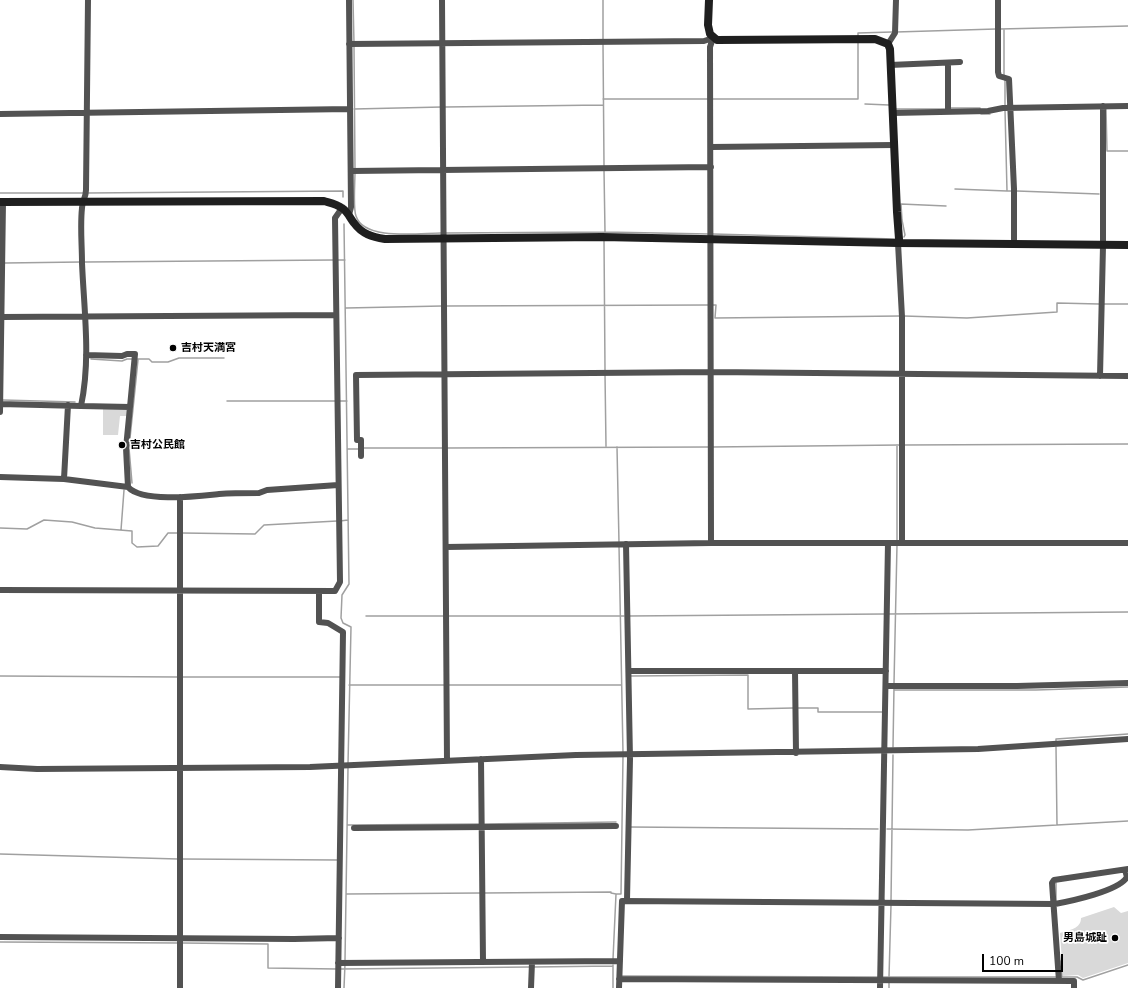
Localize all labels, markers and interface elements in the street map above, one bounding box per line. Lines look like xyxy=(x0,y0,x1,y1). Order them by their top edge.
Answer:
place label: 吉村天満宮 xyxy=(181,341,236,355)
marker: 吉村天満宮 xyxy=(168,343,178,353)
place label: 吉村公民館 xyxy=(130,438,185,452)
marker: 吉村公民館 xyxy=(117,440,127,450)
place label: 男島城趾 xyxy=(1063,931,1107,945)
marker: 男島城趾 xyxy=(1110,933,1120,943)
scale bar xyxy=(984,946,1065,972)
text: 100 m xyxy=(989,953,1024,969)

